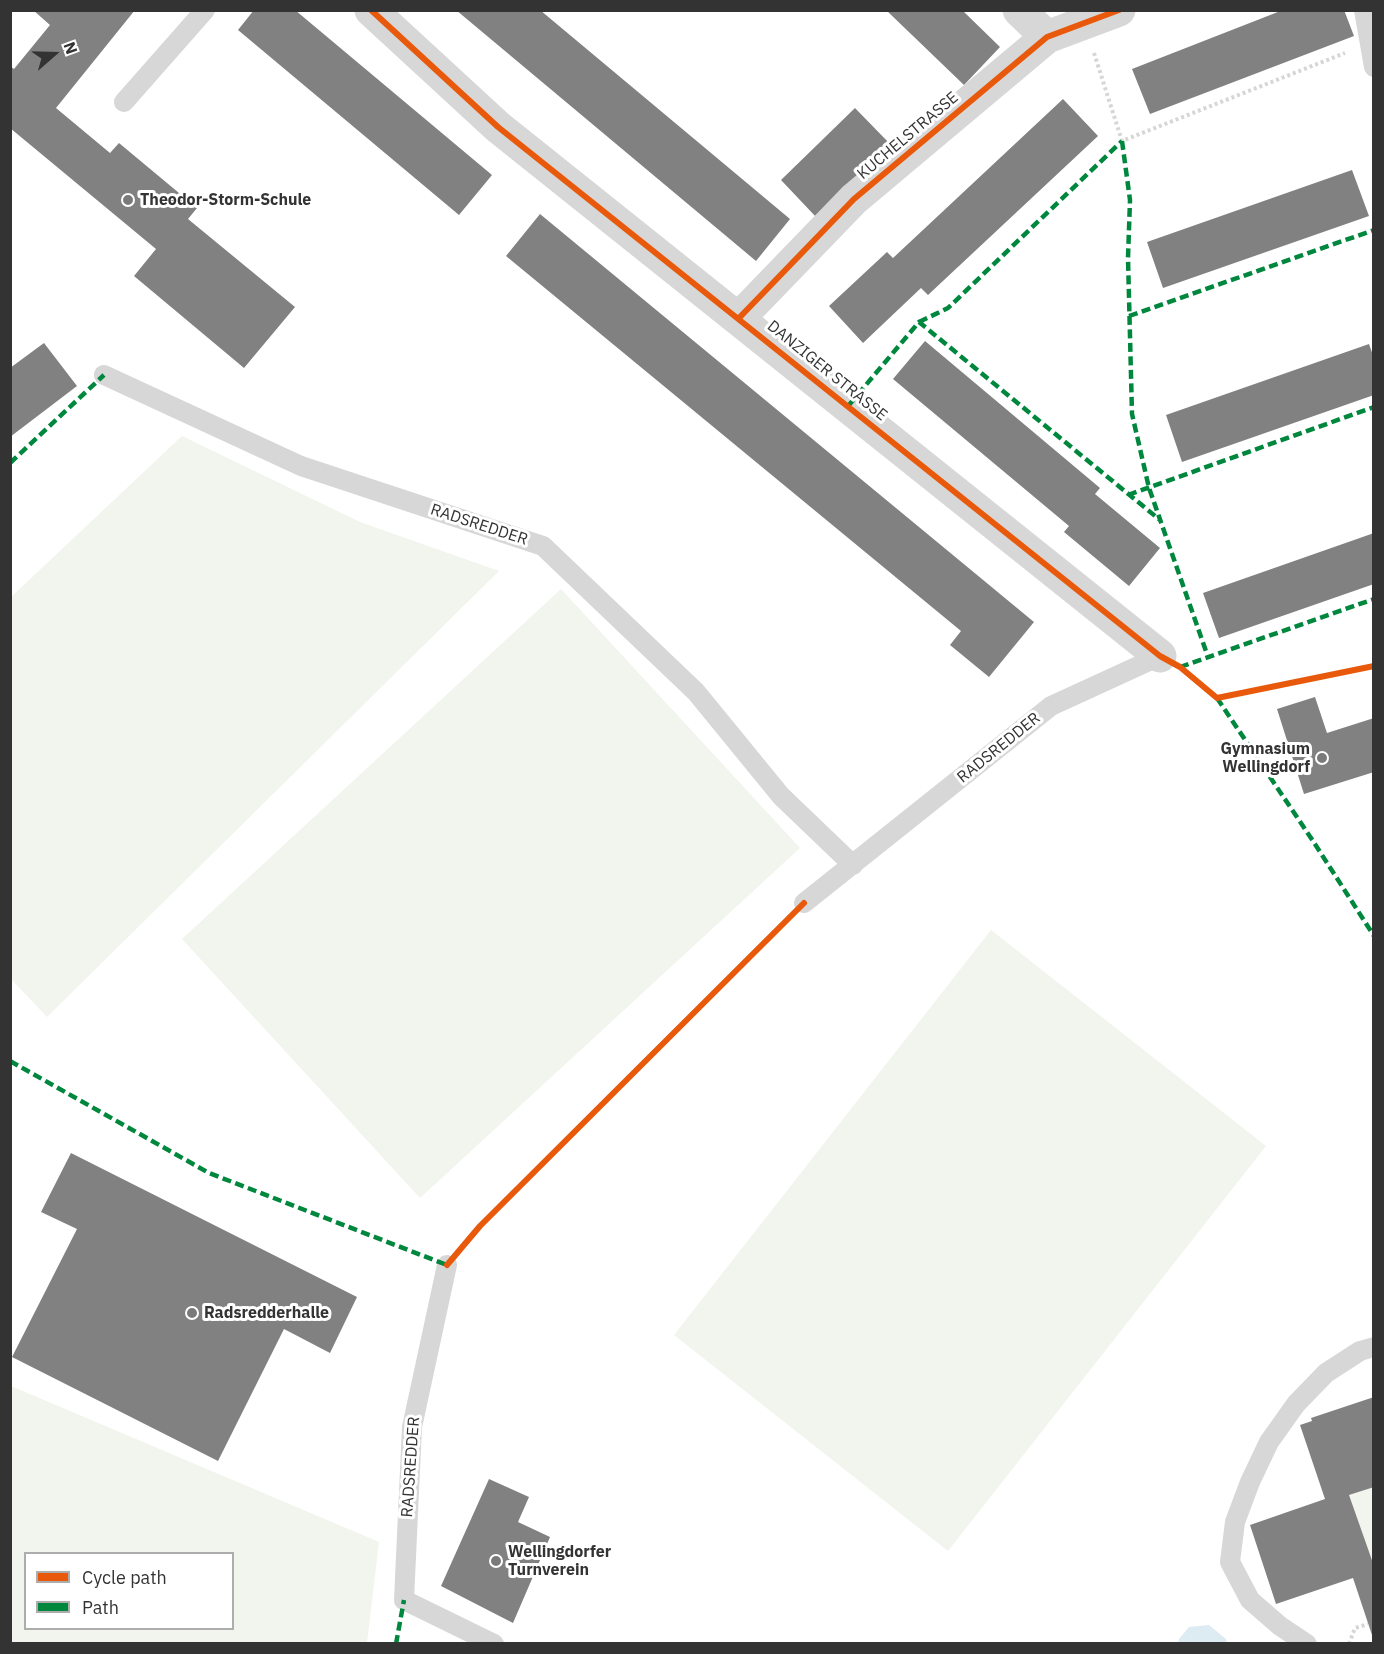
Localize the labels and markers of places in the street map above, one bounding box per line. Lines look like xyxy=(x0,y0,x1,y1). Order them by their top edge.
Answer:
place label: Theodor-Storm-Schule xyxy=(140,190,311,210)
marker: Theodor-Storm-Schule xyxy=(121,193,135,207)
place label: Gymnasium Wellingdorf xyxy=(1221,739,1310,777)
marker: Gymnasium Wellingdorf xyxy=(1315,751,1329,765)
place label: Radsredderhalle xyxy=(204,1303,329,1323)
marker: Radsredderhalle xyxy=(185,1306,199,1320)
place label: Wellingdorfer Turnverein xyxy=(508,1542,611,1580)
marker: Wellingdorfer Turnverein xyxy=(489,1554,503,1568)

